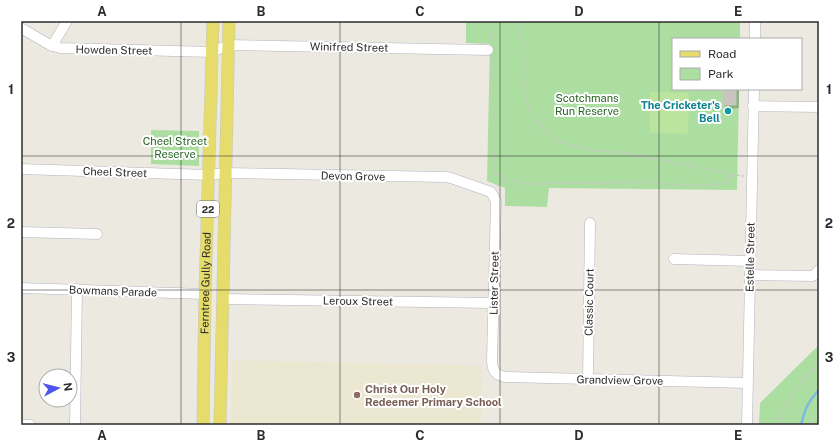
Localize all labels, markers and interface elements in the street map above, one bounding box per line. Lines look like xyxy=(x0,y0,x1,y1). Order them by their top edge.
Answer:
text: A xyxy=(97,4,107,19)
text: B xyxy=(257,4,266,19)
text: C xyxy=(415,4,425,19)
text: D xyxy=(574,4,584,19)
text: E xyxy=(734,4,742,19)
legend xyxy=(672,38,802,90)
street label: Winifred Street xyxy=(310,40,388,54)
street label: Howden Street xyxy=(75,43,153,57)
text: Road xyxy=(708,47,736,61)
text: Park xyxy=(708,67,734,81)
text: 1 xyxy=(8,82,14,97)
text: 1 xyxy=(826,82,832,97)
park label: Scotchmans Run Reserve xyxy=(555,92,619,117)
place label: The Cricketer's Bell xyxy=(641,99,720,124)
marker: The Cricketer's Bell xyxy=(723,106,733,116)
park label: Cheel Street Reserve xyxy=(143,135,207,160)
street label: Cheel Street xyxy=(83,165,147,179)
street label: Devon Grove xyxy=(321,169,385,183)
road number: 22 xyxy=(197,201,219,217)
text: 2 xyxy=(7,216,15,231)
text: 2 xyxy=(825,216,833,231)
street label: Estelle Street xyxy=(743,222,757,292)
street label: Ferntree Gully Road xyxy=(198,232,213,334)
street label: Lister Street xyxy=(487,251,501,315)
street label: Classic Court xyxy=(582,268,596,336)
street label: Bowmans Parade xyxy=(69,283,157,299)
street label: Leroux Street xyxy=(323,294,393,308)
text: 3 xyxy=(7,350,16,365)
text: 3 xyxy=(825,350,834,365)
north arrow xyxy=(38,368,78,408)
street label: Grandview Grove xyxy=(576,373,664,387)
text: N xyxy=(61,382,74,392)
place label: Christ Our Holy Redeemer Primary School xyxy=(365,383,502,408)
marker: Christ Our Holy Redeemer Primary School xyxy=(352,390,362,400)
text: A xyxy=(97,428,107,443)
text: B xyxy=(257,428,266,443)
text: C xyxy=(415,428,425,443)
text: D xyxy=(574,428,584,443)
text: E xyxy=(734,428,742,443)

